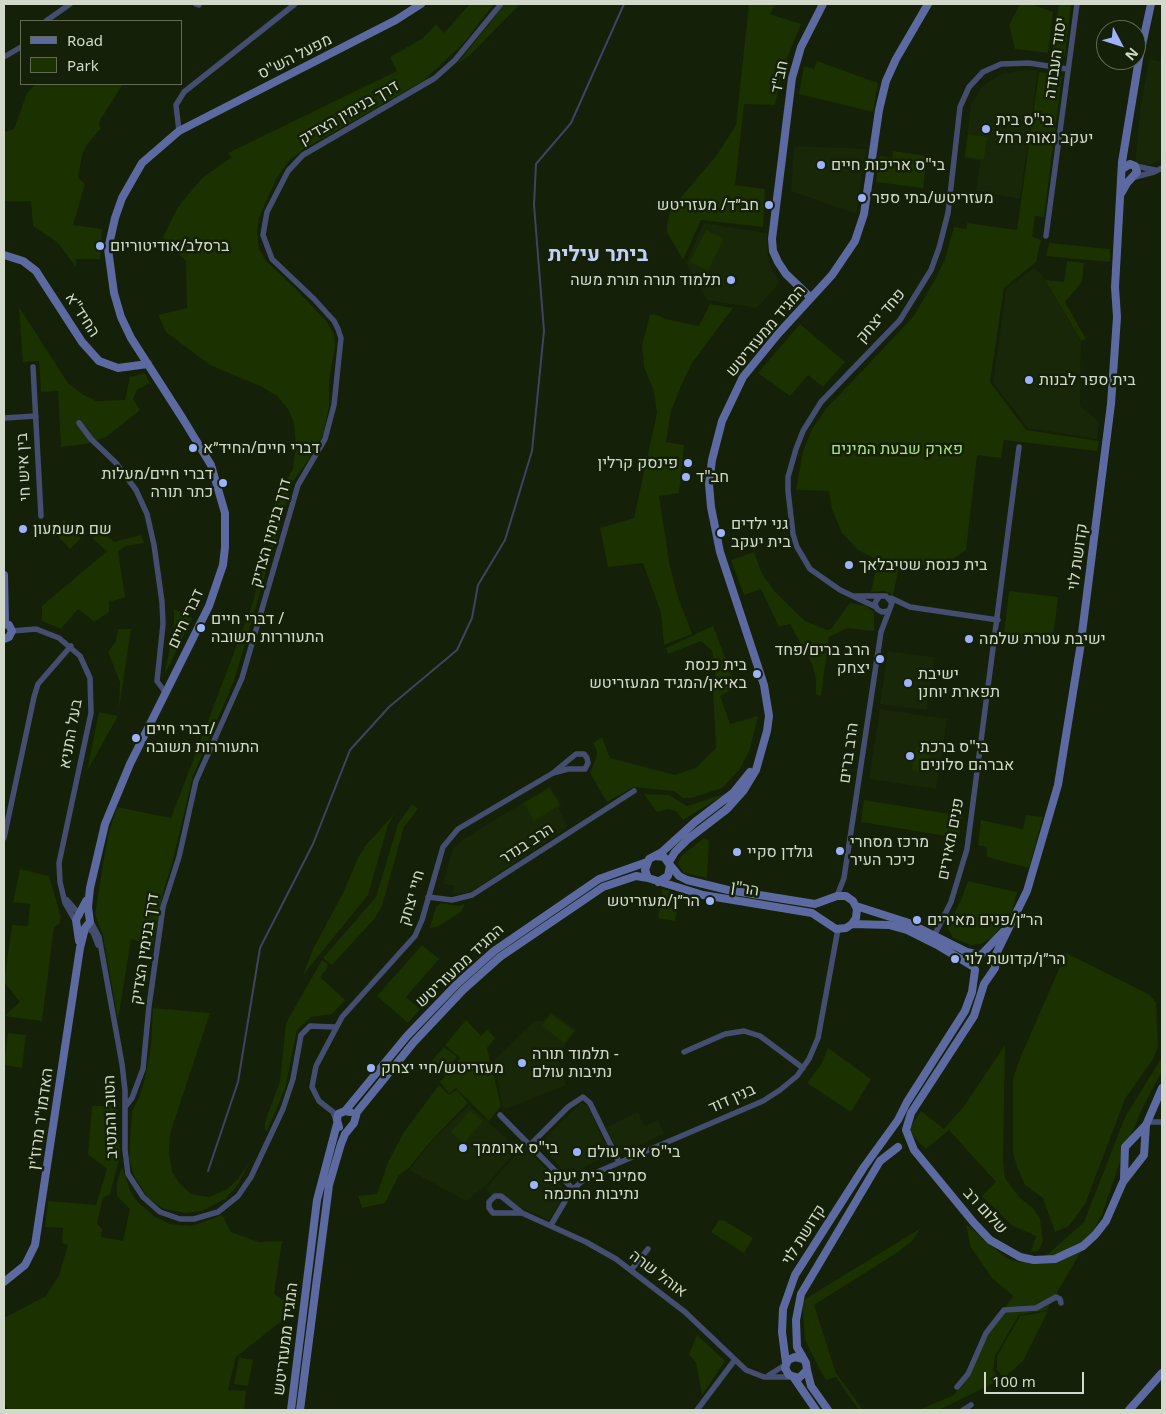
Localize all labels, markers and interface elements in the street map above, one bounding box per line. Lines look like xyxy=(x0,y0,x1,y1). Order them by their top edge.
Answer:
street label: יסוד העבודה xyxy=(1041,16,1071,100)
legend xyxy=(20,20,182,85)
north arrow xyxy=(1096,20,1146,70)
text: Road xyxy=(67,30,103,50)
street label: מפעל הש"ס xyxy=(255,30,335,84)
text: N xyxy=(1121,44,1143,65)
text: Park xyxy=(67,55,99,75)
street label: חב"ד xyxy=(767,59,793,95)
street label: דרך בנימין הצדיק xyxy=(296,77,402,149)
place label: בי"ס בית יעקב נאות רחל xyxy=(996,110,1093,148)
marker: בי"ס בית יעקב נאות רחל xyxy=(980,123,992,135)
place label: בי"ס אריכות חיים xyxy=(831,155,945,175)
marker: בי"ס אריכות חיים xyxy=(815,159,827,171)
place label: מעזריטש/בתי ספר xyxy=(872,188,994,208)
marker: מעזריטש/בתי ספר xyxy=(856,192,868,204)
place label: חב״ד/ מעזריטש xyxy=(657,195,759,215)
marker: חב״ד/ מעזריטש xyxy=(763,199,775,211)
place label: ברסלב/אודיטוריום xyxy=(110,236,229,256)
marker: ברסלב/אודיטוריום xyxy=(94,240,106,252)
district label: ביתר עילית xyxy=(548,242,648,268)
place label: תלמוד תורה תורת משה xyxy=(570,270,721,290)
marker: תלמוד תורה תורת משה xyxy=(725,274,737,286)
street label: המגיד ממעזריטש xyxy=(722,281,810,381)
street label: פחד יצחק xyxy=(852,285,910,347)
street label: החיד"א xyxy=(61,289,103,341)
place label: בית ספר לבנות xyxy=(1039,370,1136,390)
marker: בית ספר לבנות xyxy=(1023,374,1035,386)
street label: בין איש חי xyxy=(13,432,35,502)
place label: דברי חיים/החיד״א xyxy=(203,438,320,458)
park label: פארק שבעת המינים xyxy=(831,439,963,459)
marker: דברי חיים/החיד״א xyxy=(187,442,199,454)
place label: פינסק קרלין xyxy=(598,453,678,473)
marker: פינסק קרלין xyxy=(682,457,694,469)
place label: דברי חיים/מעלות כתר תורה xyxy=(102,464,213,502)
place label: חב"ד xyxy=(696,467,729,487)
marker: חב"ד xyxy=(680,471,692,483)
street label: דרך בנימין הצדיק xyxy=(246,476,296,590)
marker: דברי חיים/מעלות כתר תורה xyxy=(217,477,229,489)
place label: גני ילדים בית יעקב xyxy=(731,514,791,552)
place label: שם משמעון xyxy=(33,519,112,539)
street label: קדושת לוי xyxy=(1064,522,1092,592)
marker: שם משמעון xyxy=(17,523,29,535)
marker: גני ילדים בית יעקב xyxy=(715,527,727,539)
place label: בית כנסת שטיבלאך xyxy=(859,555,987,575)
marker: בית כנסת שטיבלאך xyxy=(843,559,855,571)
street label: דברי חיים xyxy=(164,586,208,652)
place label: דברי חיים / התעוררות תשובה xyxy=(211,609,324,647)
marker: דברי חיים / התעוררות תשובה xyxy=(195,622,207,634)
place label: ישיבת עטרת שלמה xyxy=(979,629,1106,649)
marker: ישיבת עטרת שלמה xyxy=(963,633,975,645)
place label: הרב ברים/פחד יצחק xyxy=(775,640,870,678)
marker: הרב ברים/פחד יצחק xyxy=(874,653,886,665)
place label: בית כנסת באיאן/המגיד ממעזריטש xyxy=(589,655,747,693)
place label: ישיבת תפארת יוחנן xyxy=(918,664,1000,702)
marker: בית כנסת באיאן/המגיד ממעזריטש xyxy=(751,668,763,680)
marker: ישיבת תפארת יוחנן xyxy=(902,677,914,689)
street label: בעל התניא xyxy=(55,698,87,770)
place label: דברי חיים/ התעוררות תשובה xyxy=(146,719,259,757)
street label: הרב ברים xyxy=(835,721,863,785)
marker: דברי חיים/ התעוררות תשובה xyxy=(130,732,142,744)
place label: בי"ס ברכת אברהם סלונים xyxy=(920,737,1014,775)
marker: בי"ס ברכת אברהם סלונים xyxy=(904,750,916,762)
street label: פנים מאירים xyxy=(934,796,968,882)
street label: הרב בנדר xyxy=(497,820,557,868)
place label: מרכז מסחרי כיכר העיר xyxy=(850,832,929,870)
place label: גולדן סקיי xyxy=(747,842,813,862)
marker: מרכז מסחרי כיכר העיר xyxy=(834,845,846,857)
marker: גולדן סקיי xyxy=(731,846,743,858)
street label: חיי יצחק xyxy=(395,868,429,928)
street label: הר"ן xyxy=(729,877,761,901)
place label: הר״ן/מעזריטש xyxy=(607,891,700,911)
street label: דרך בנימין הצדיק xyxy=(127,892,163,1006)
marker: הר״ן/מעזריטש xyxy=(704,895,716,907)
place label: הר״ן/פנים מאירים xyxy=(927,910,1043,930)
marker: הר״ן/פנים מאירים xyxy=(911,914,923,926)
street label: המגיד ממעזריטש xyxy=(412,920,508,1012)
place label: הר״ן/קדושת לוי xyxy=(965,949,1066,969)
marker: הר״ן/קדושת לוי xyxy=(949,953,961,965)
place label: תלמוד תורה - נתיבות עולם xyxy=(532,1044,619,1082)
marker: תלמוד תורה - נתיבות עולם xyxy=(516,1057,528,1069)
place label: מעזריטש/חיי יצחק xyxy=(381,1058,504,1078)
marker: מעזריטש/חיי יצחק xyxy=(365,1062,377,1074)
street label: האדמו"ר מרוז'ין xyxy=(24,1067,58,1171)
street label: הטוב והמטיב xyxy=(100,1075,122,1159)
street label: בנין דוד xyxy=(706,1080,758,1118)
place label: בי"ס ארוממך xyxy=(473,1138,558,1158)
marker: בי"ס ארוממך xyxy=(457,1142,469,1154)
place label: בי"ס אור עולם xyxy=(587,1142,680,1162)
marker: בי"ס אור עולם xyxy=(571,1146,583,1158)
place label: סמינר בית יעקב נתיבות החכמה xyxy=(544,1166,647,1204)
marker: סמינר בית יעקב נתיבות החכמה xyxy=(528,1179,540,1191)
street label: שלום רב xyxy=(959,1184,1011,1238)
street label: קדושת לוי xyxy=(778,1201,830,1269)
street label: אוהל שרה xyxy=(626,1246,690,1302)
street label: המגיד ממעזריטש xyxy=(270,1281,302,1397)
scale bar xyxy=(986,1362,1086,1394)
text: 100 m xyxy=(992,1371,1036,1391)

